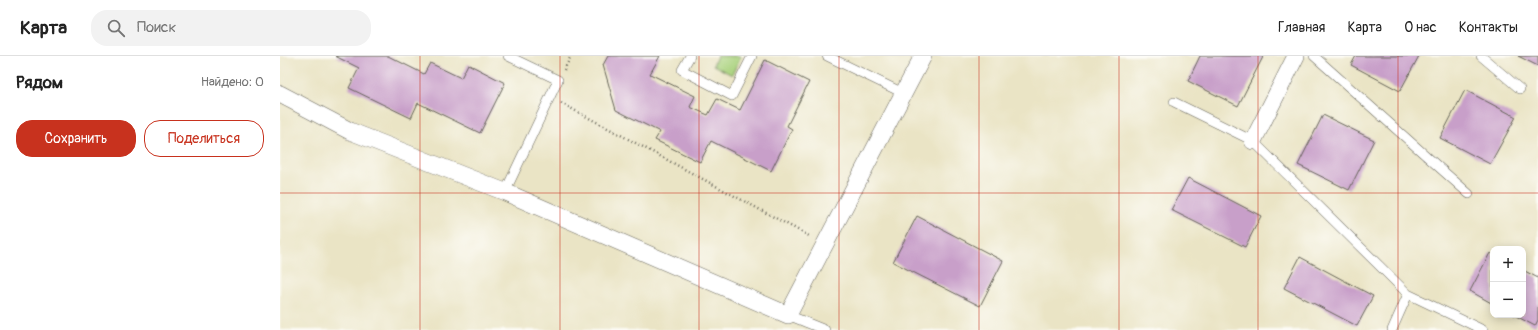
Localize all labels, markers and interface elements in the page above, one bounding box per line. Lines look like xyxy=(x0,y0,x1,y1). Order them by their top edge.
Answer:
search box xyxy=(91,10,371,46)
text: Карта xyxy=(20,16,67,40)
icon: search xyxy=(105,17,127,39)
text: Поиск xyxy=(137,18,176,37)
text: Главная xyxy=(1278,19,1325,36)
text: Карта xyxy=(1347,19,1382,36)
text: О нас xyxy=(1404,19,1437,36)
text: Контакты xyxy=(1459,19,1518,36)
text: Рядом xyxy=(16,72,63,93)
text: Найдено: 0 xyxy=(201,74,264,90)
button: Сохранить xyxy=(16,120,136,157)
button: Поделиться xyxy=(144,120,264,157)
map controls xyxy=(1490,246,1526,318)
button: + xyxy=(1490,246,1526,282)
button: − xyxy=(1490,282,1526,318)

